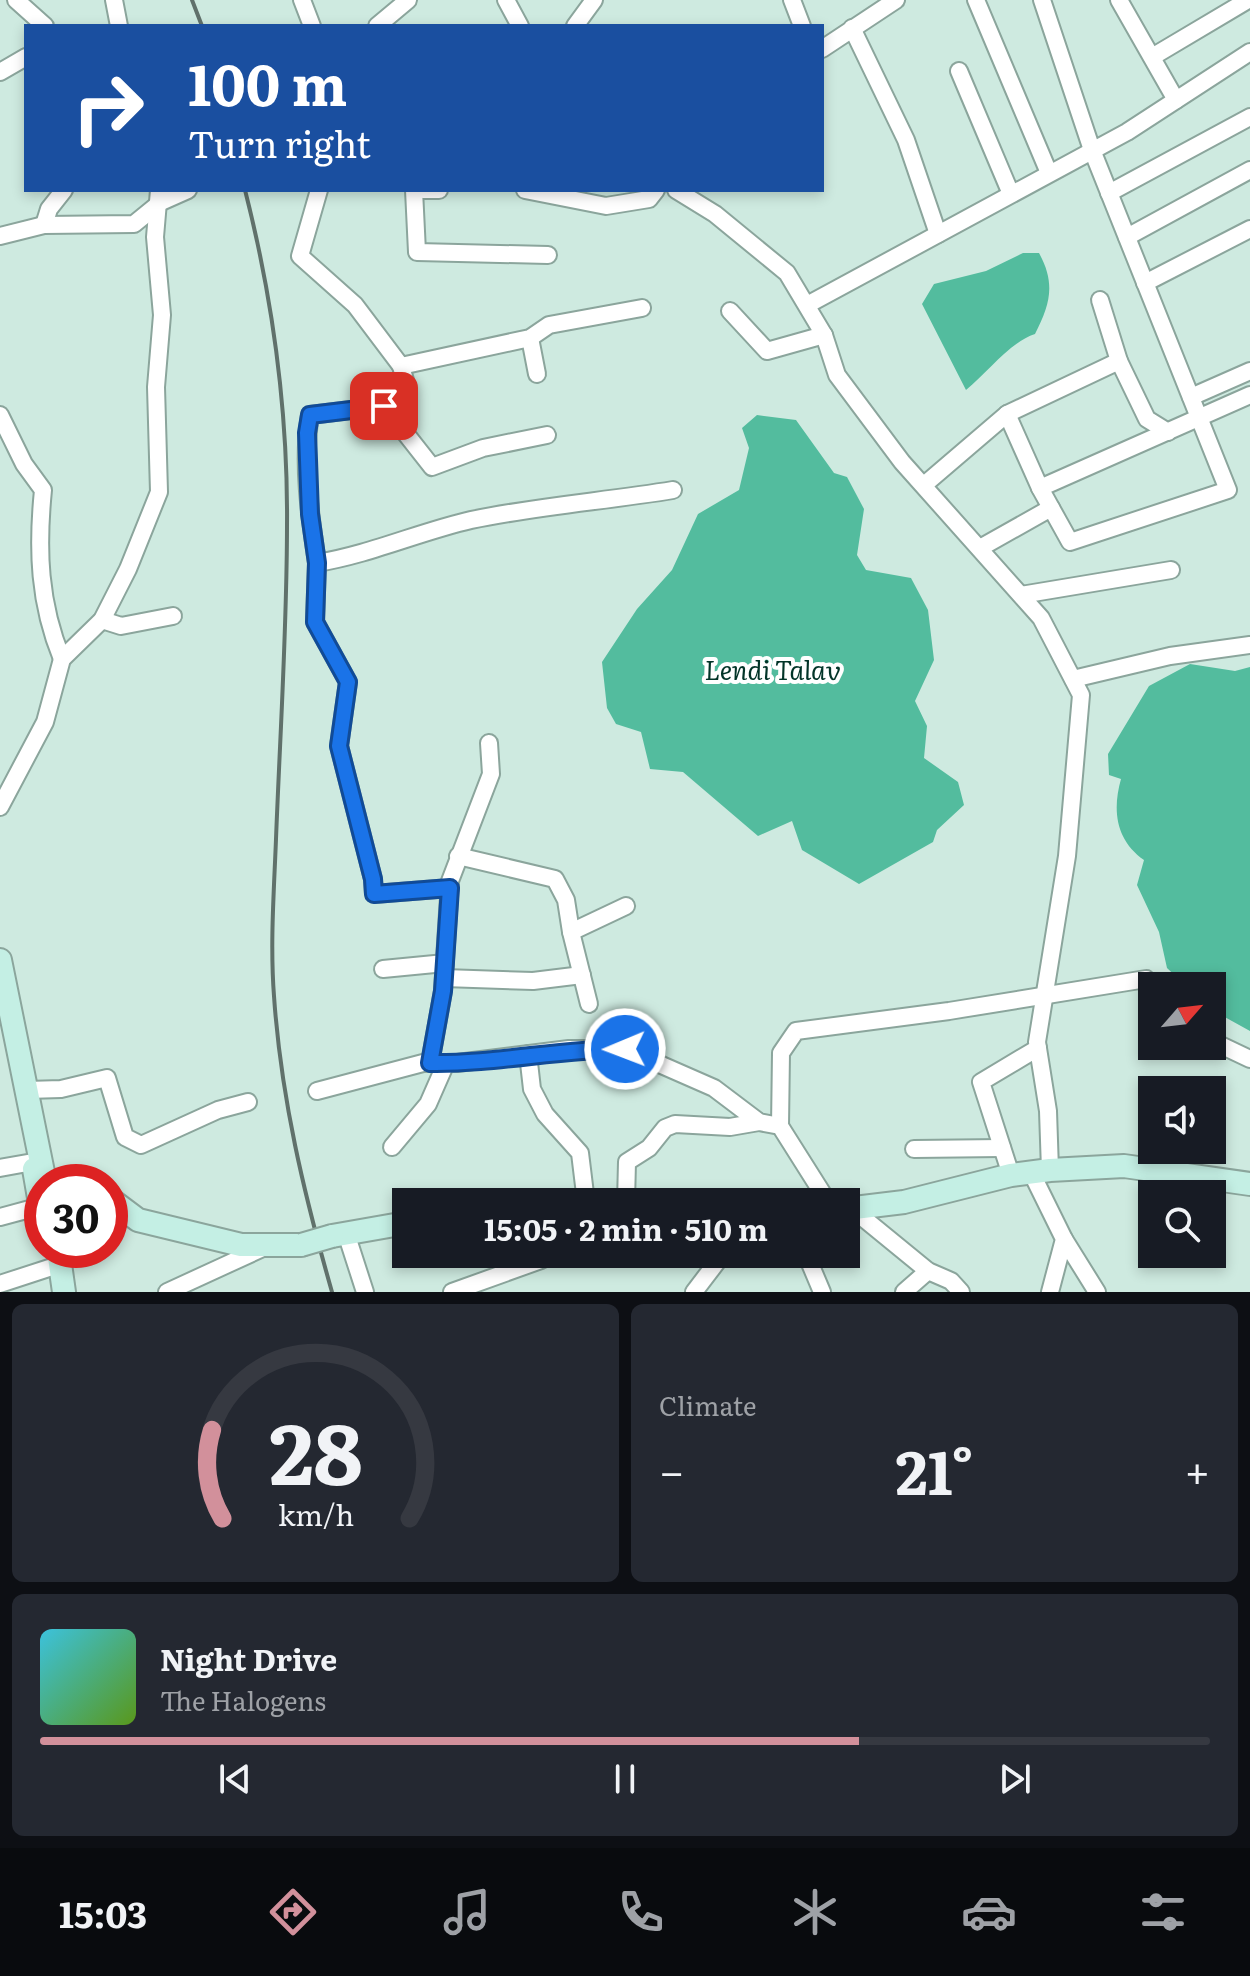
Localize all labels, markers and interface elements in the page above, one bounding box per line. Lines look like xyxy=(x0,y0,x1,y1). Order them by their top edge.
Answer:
text: 100 m xyxy=(188,40,347,123)
icon: right xyxy=(56,56,160,160)
text: Turn right xyxy=(188,116,371,169)
pin xyxy=(350,372,418,440)
icon: arrive xyxy=(362,384,406,428)
water label: Lendi Talav xyxy=(704,649,842,688)
north arrow xyxy=(1138,972,1226,1060)
map controls xyxy=(1138,972,1226,1268)
position arrow xyxy=(583,1007,667,1091)
button: sound xyxy=(1138,1076,1226,1164)
speed limit sign: 30 xyxy=(24,1164,128,1268)
button: search xyxy=(1138,1180,1226,1268)
text: 15:05 · 2 min · 510 m xyxy=(484,1206,768,1250)
text: Climate xyxy=(659,1385,757,1424)
text: 28 xyxy=(269,1387,362,1511)
text: 21° xyxy=(895,1424,974,1513)
text: − xyxy=(659,1436,685,1502)
text: + xyxy=(1184,1436,1210,1502)
text: km/h xyxy=(277,1492,354,1535)
text: Night Drive xyxy=(160,1636,337,1680)
text: The Halogens xyxy=(160,1680,326,1719)
icon: previous xyxy=(213,1757,257,1801)
icon: pause xyxy=(603,1757,647,1801)
icon: next xyxy=(993,1757,1037,1801)
icon: directions xyxy=(265,1884,321,1940)
icon: music xyxy=(439,1884,495,1940)
icon: phone xyxy=(613,1884,669,1940)
icon: climate xyxy=(787,1884,843,1940)
icon: car xyxy=(961,1884,1017,1940)
icon: filters xyxy=(1135,1884,1191,1940)
text: 15:03 xyxy=(59,1886,147,1939)

